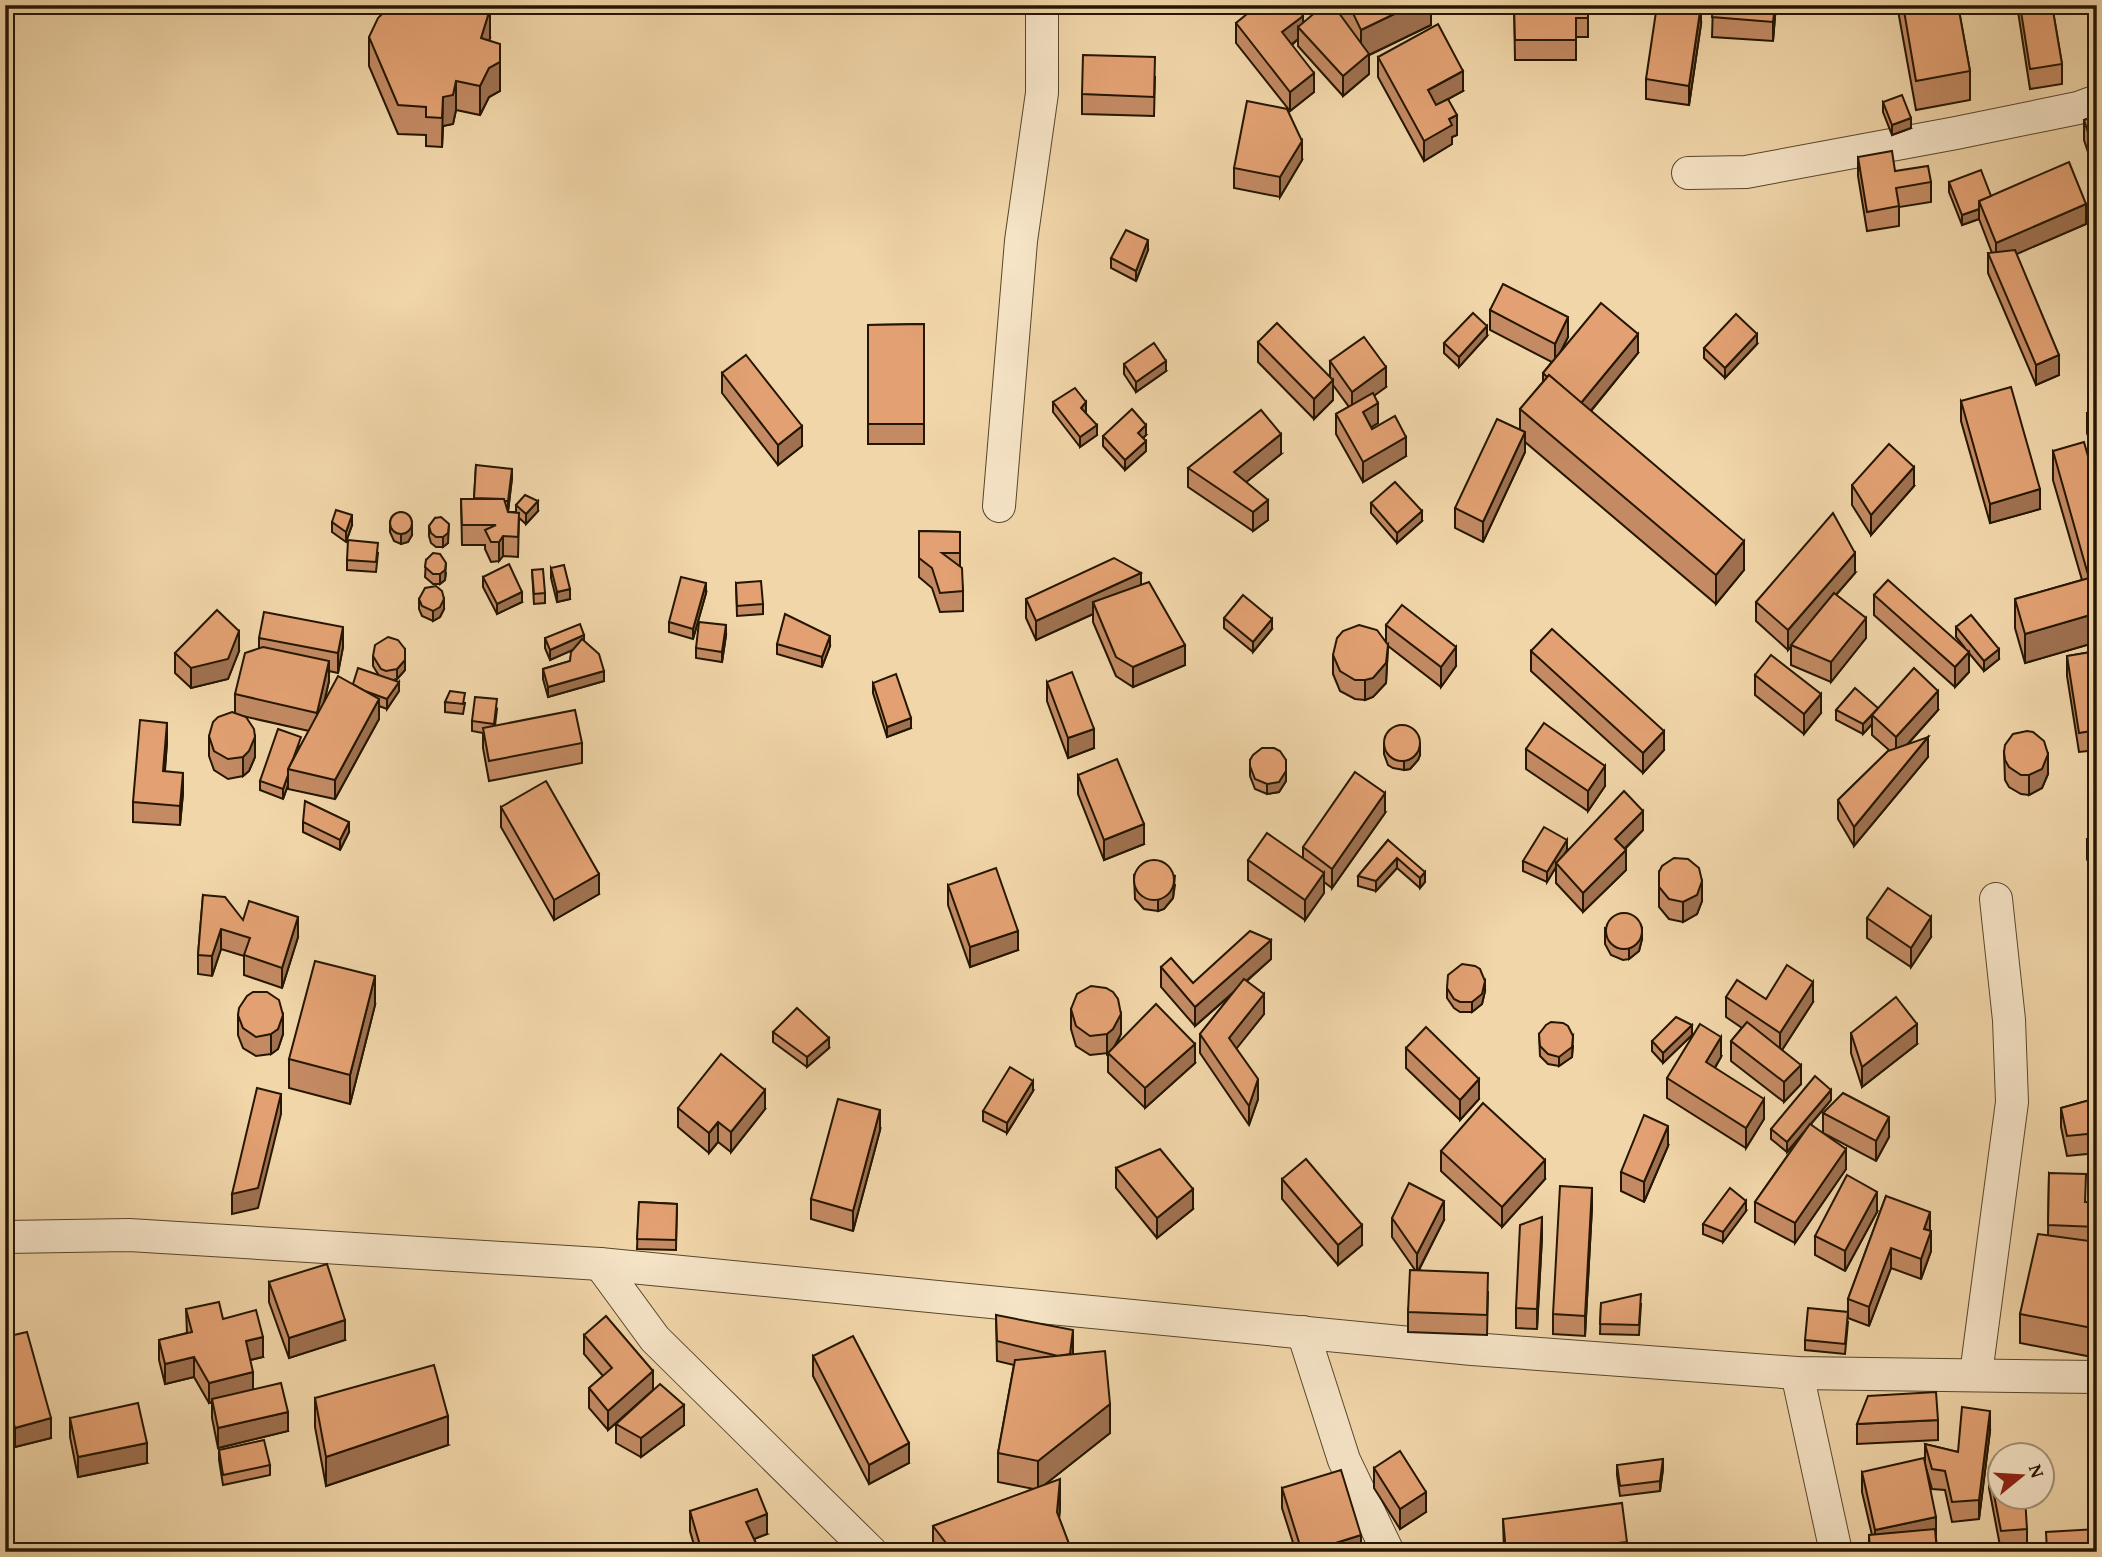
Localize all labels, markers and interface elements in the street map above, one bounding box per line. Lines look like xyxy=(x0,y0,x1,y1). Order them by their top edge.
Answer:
north arrow xyxy=(1986,1442,2056,1512)
text: N xyxy=(2022,1460,2053,1481)

